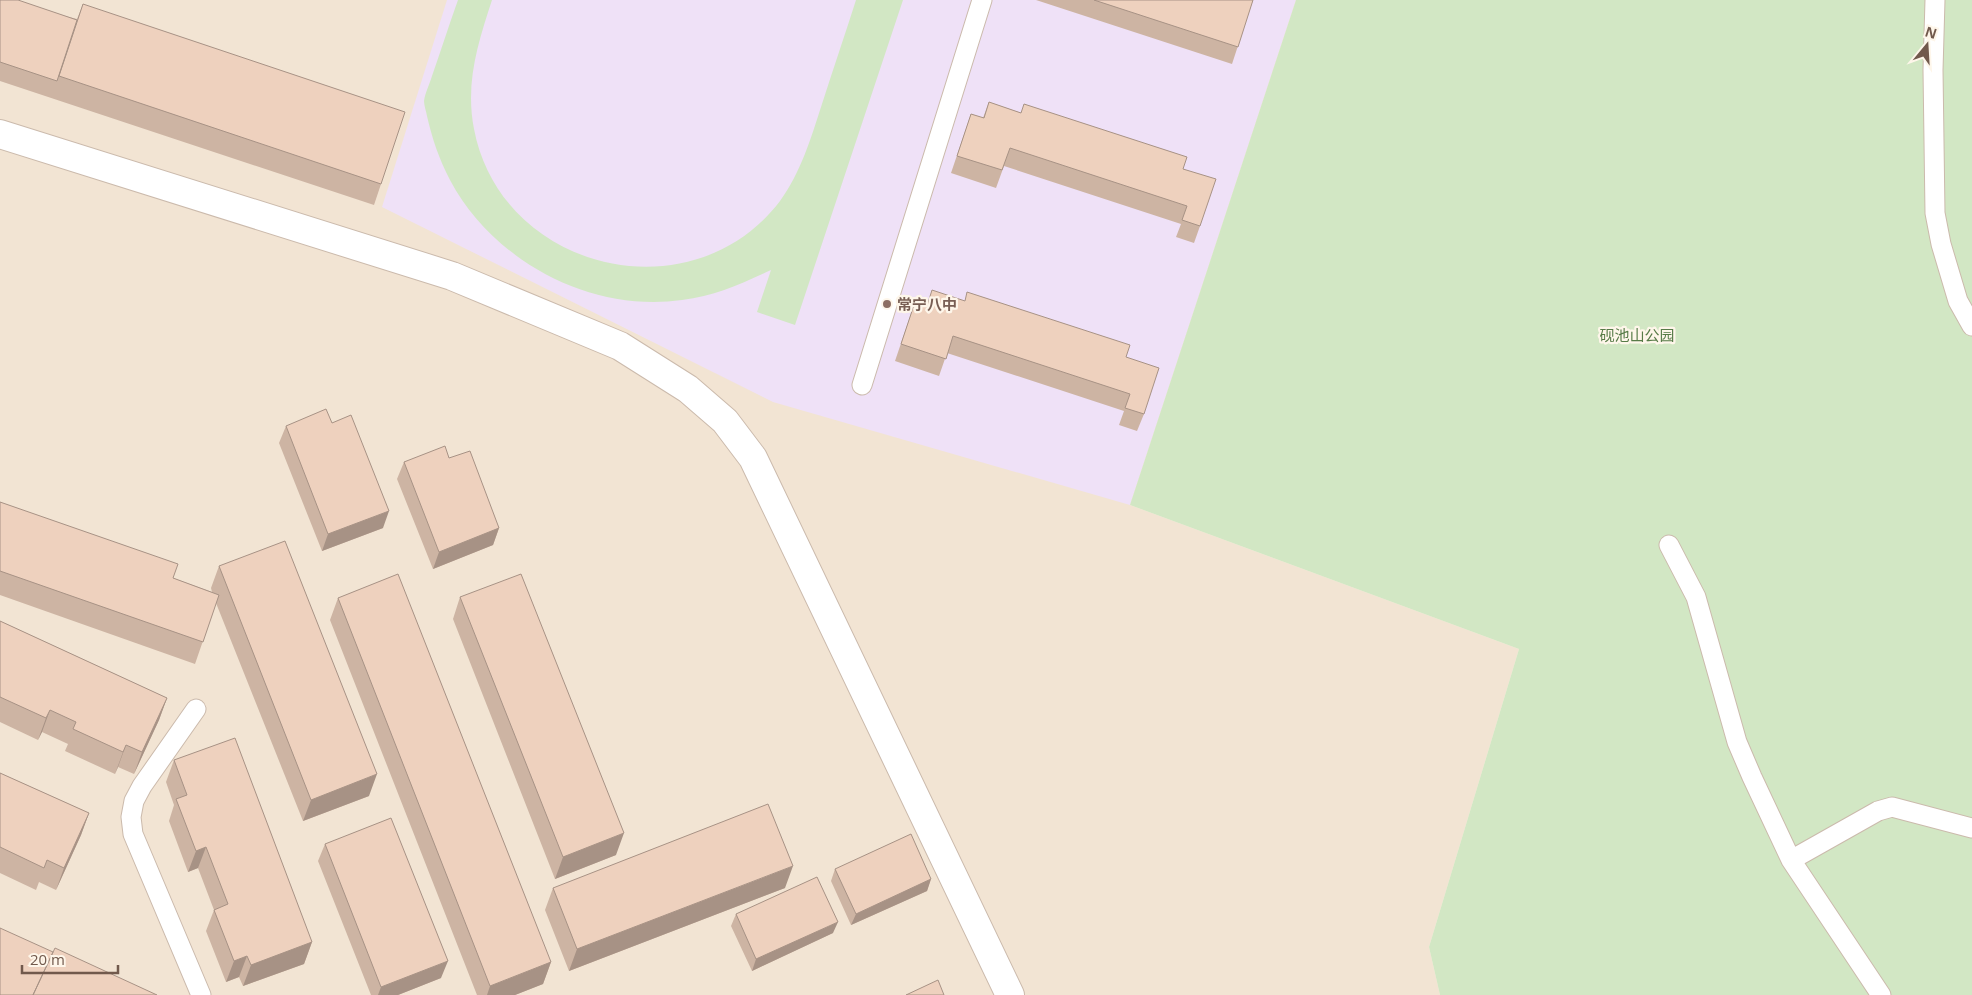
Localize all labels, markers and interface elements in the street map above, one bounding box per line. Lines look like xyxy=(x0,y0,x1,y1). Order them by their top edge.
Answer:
north arrow xyxy=(1902,20,1952,70)
text: N xyxy=(1923,21,1940,43)
place label: 常宁八中 xyxy=(897,294,957,314)
marker: 常宁八中 xyxy=(881,298,893,310)
park label: 砚池山公园 xyxy=(1599,325,1675,345)
scale bar xyxy=(22,942,119,974)
text: 20 m xyxy=(30,949,65,969)

